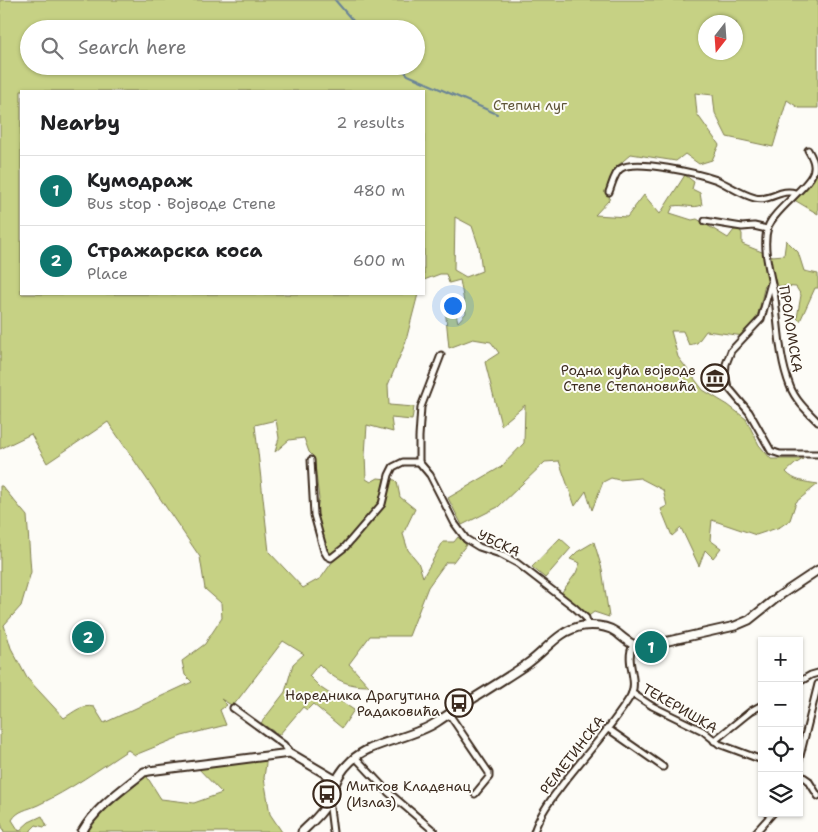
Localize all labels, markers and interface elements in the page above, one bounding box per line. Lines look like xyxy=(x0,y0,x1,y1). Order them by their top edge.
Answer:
north arrow xyxy=(698,15,743,60)
search box xyxy=(20,20,425,75)
icon: search xyxy=(38,34,66,62)
text: Search here xyxy=(78,35,187,60)
park label: Степин луг xyxy=(493,96,568,114)
text: Nearby xyxy=(40,109,120,137)
text: 2 results xyxy=(336,112,405,133)
text: Кумодраж xyxy=(87,168,193,193)
text: 1 xyxy=(52,180,60,201)
text: 480 m xyxy=(353,180,405,201)
text: Bus stop · Војводе Степе xyxy=(87,193,276,214)
text: Стражарска коса xyxy=(87,238,263,263)
text: 2 xyxy=(50,250,62,271)
text: 600 m xyxy=(353,250,405,271)
text: Place xyxy=(87,263,128,284)
street label: ПРОЛОМСКА xyxy=(775,284,807,374)
your location xyxy=(440,293,466,319)
place label: Родна кућа војводе Степе Степановића xyxy=(561,361,696,395)
museum icon: Родна кућа војводе Степе Степановића xyxy=(700,363,730,393)
street label: УБСКА xyxy=(475,525,523,561)
pin: 2 xyxy=(72,618,104,656)
pin: 1 xyxy=(635,628,667,666)
map controls xyxy=(758,637,803,817)
button: + xyxy=(758,637,803,682)
street label: ТЕКЕРИШКА xyxy=(639,679,721,737)
button: − xyxy=(758,682,803,727)
place label: Наредника Драгутина Радаковића xyxy=(285,686,440,720)
bus stop icon: Наредника Драгутина Радаковића xyxy=(444,688,474,718)
street label: РЕМЕТИНСКА xyxy=(536,712,608,798)
button: locate xyxy=(758,727,803,772)
button: layers xyxy=(758,772,803,817)
place label: Митков Кладенац (Излаз) xyxy=(346,777,471,811)
bus stop icon: Митков Кладенац (Излаз) xyxy=(312,779,342,809)

